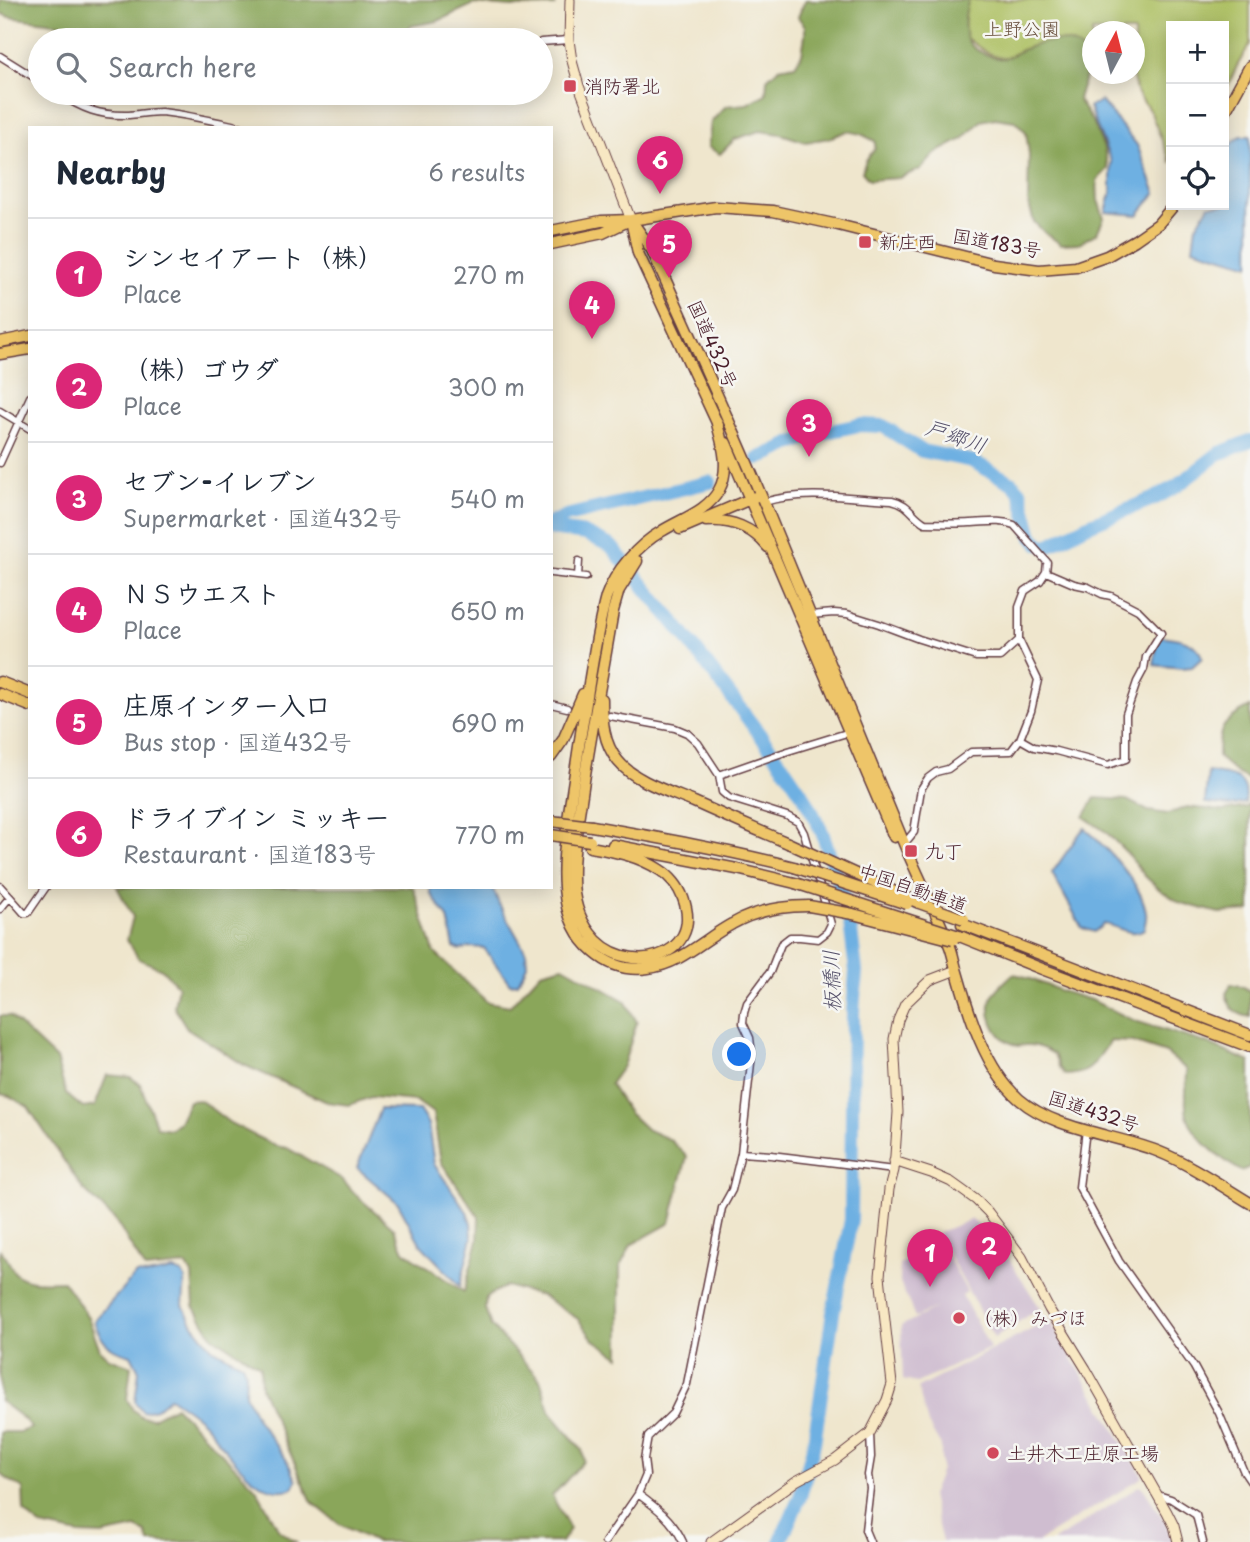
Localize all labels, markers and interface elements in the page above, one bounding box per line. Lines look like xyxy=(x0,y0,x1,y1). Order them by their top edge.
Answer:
park label: 上野公園 xyxy=(984,14,1060,42)
north arrow xyxy=(1082,21,1145,84)
map controls xyxy=(1166,21,1229,210)
button: + xyxy=(1166,21,1229,84)
search box xyxy=(28,28,553,105)
text: Search here xyxy=(108,47,257,86)
icon: search xyxy=(52,48,90,86)
place label: 消防署北 xyxy=(584,71,660,99)
marker: 消防署北 xyxy=(562,78,578,94)
button: − xyxy=(1166,84,1229,147)
pin: 6 xyxy=(637,136,683,194)
button: locate xyxy=(1166,147,1229,210)
text: Nearby xyxy=(56,149,166,194)
text: 6 results xyxy=(429,154,525,189)
pin: 5 xyxy=(646,220,692,278)
street label: 国道183号 xyxy=(950,220,1044,264)
place label: 新庄西 xyxy=(879,227,936,255)
marker: 新庄西 xyxy=(857,234,873,250)
text: シンセイアート（株） xyxy=(123,237,384,276)
text: 1 xyxy=(74,257,85,292)
text: 270 m xyxy=(453,257,525,292)
text: Place xyxy=(123,276,182,311)
pin: 4 xyxy=(569,281,615,339)
street label: 国道432号 xyxy=(682,295,746,393)
text: （株）ゴウダ xyxy=(123,349,279,388)
text: 2 xyxy=(71,369,87,404)
text: 300 m xyxy=(448,369,525,404)
text: Place xyxy=(123,388,182,423)
pin: 3 xyxy=(786,399,832,457)
water label: 戸郷川 xyxy=(922,410,992,460)
text: セブン-イレブン xyxy=(123,461,317,500)
text: 3 xyxy=(71,481,87,516)
text: 540 m xyxy=(449,481,525,516)
text: Supermarket · 国道432号 xyxy=(123,500,402,535)
text: ＮＳウエスト xyxy=(123,573,281,612)
text: 4 xyxy=(71,593,87,628)
text: 650 m xyxy=(450,593,525,628)
text: Place xyxy=(123,612,182,647)
text: 庄原インター入口 xyxy=(123,685,331,724)
text: 5 xyxy=(72,705,86,740)
text: 690 m xyxy=(451,705,525,740)
text: Bus stop · 国道432号 xyxy=(123,724,352,759)
text: ドライブイン ミッキー xyxy=(123,797,390,836)
text: 6 xyxy=(71,817,87,852)
text: 770 m xyxy=(455,817,525,852)
text: Restaurant · 国道183号 xyxy=(123,836,376,871)
place label: 九丁 xyxy=(925,836,963,864)
marker: 九丁 xyxy=(903,843,919,859)
street label: 中国自動車道 xyxy=(855,855,972,919)
water label: 板橋川 xyxy=(813,949,847,1013)
your location xyxy=(722,1037,756,1071)
street label: 国道432号 xyxy=(1045,1082,1144,1138)
pin: 2 xyxy=(966,1222,1012,1280)
pin: 1 xyxy=(907,1229,953,1287)
place label: （株）みづほ xyxy=(973,1303,1087,1331)
marker: （株）みづほ xyxy=(951,1310,967,1326)
place label: 土井木工庄原工場 xyxy=(1007,1438,1159,1466)
marker: 土井木工庄原工場 xyxy=(985,1445,1001,1461)

